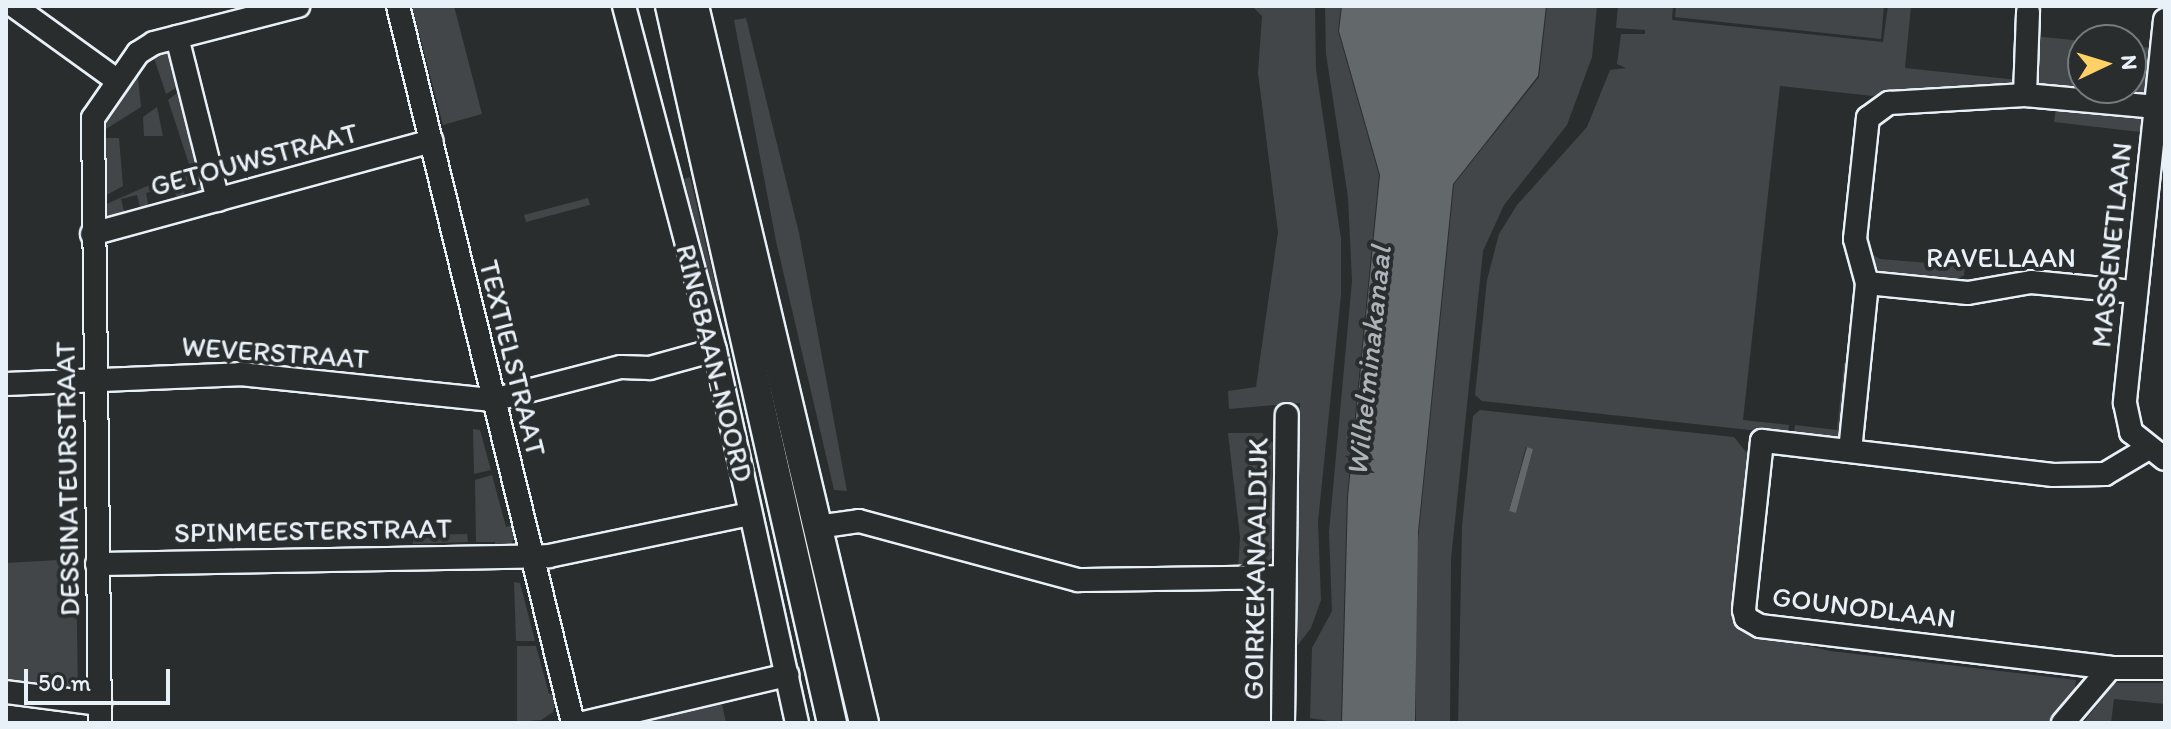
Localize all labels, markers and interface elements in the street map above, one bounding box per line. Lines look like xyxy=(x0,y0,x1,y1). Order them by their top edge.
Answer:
north arrow xyxy=(2067,24,2147,104)
text: N xyxy=(2115,54,2143,71)
street label: GETOUWSTRAAT xyxy=(147,115,361,203)
street label: MASSENETLAAN xyxy=(2084,141,2138,349)
street label: RAVELLAAN xyxy=(1926,240,2076,274)
street label: RINGBAAN-NOORD xyxy=(669,241,761,485)
water label: Wilhelminakanaal xyxy=(1339,244,1399,478)
street label: TEXTIELSTRAAT xyxy=(472,257,554,459)
street label: WEVERSTRAAT xyxy=(180,329,370,375)
street label: DESSINATEURSTRAAT xyxy=(48,341,86,617)
street label: GOIRKEKANAALDIJK xyxy=(1236,438,1274,700)
street label: SPINMEESTERSTRAAT xyxy=(174,511,452,549)
street label: GOUNODLAAN xyxy=(1770,579,1958,635)
scale bar xyxy=(28,653,174,703)
text: 50 m xyxy=(38,668,91,697)

